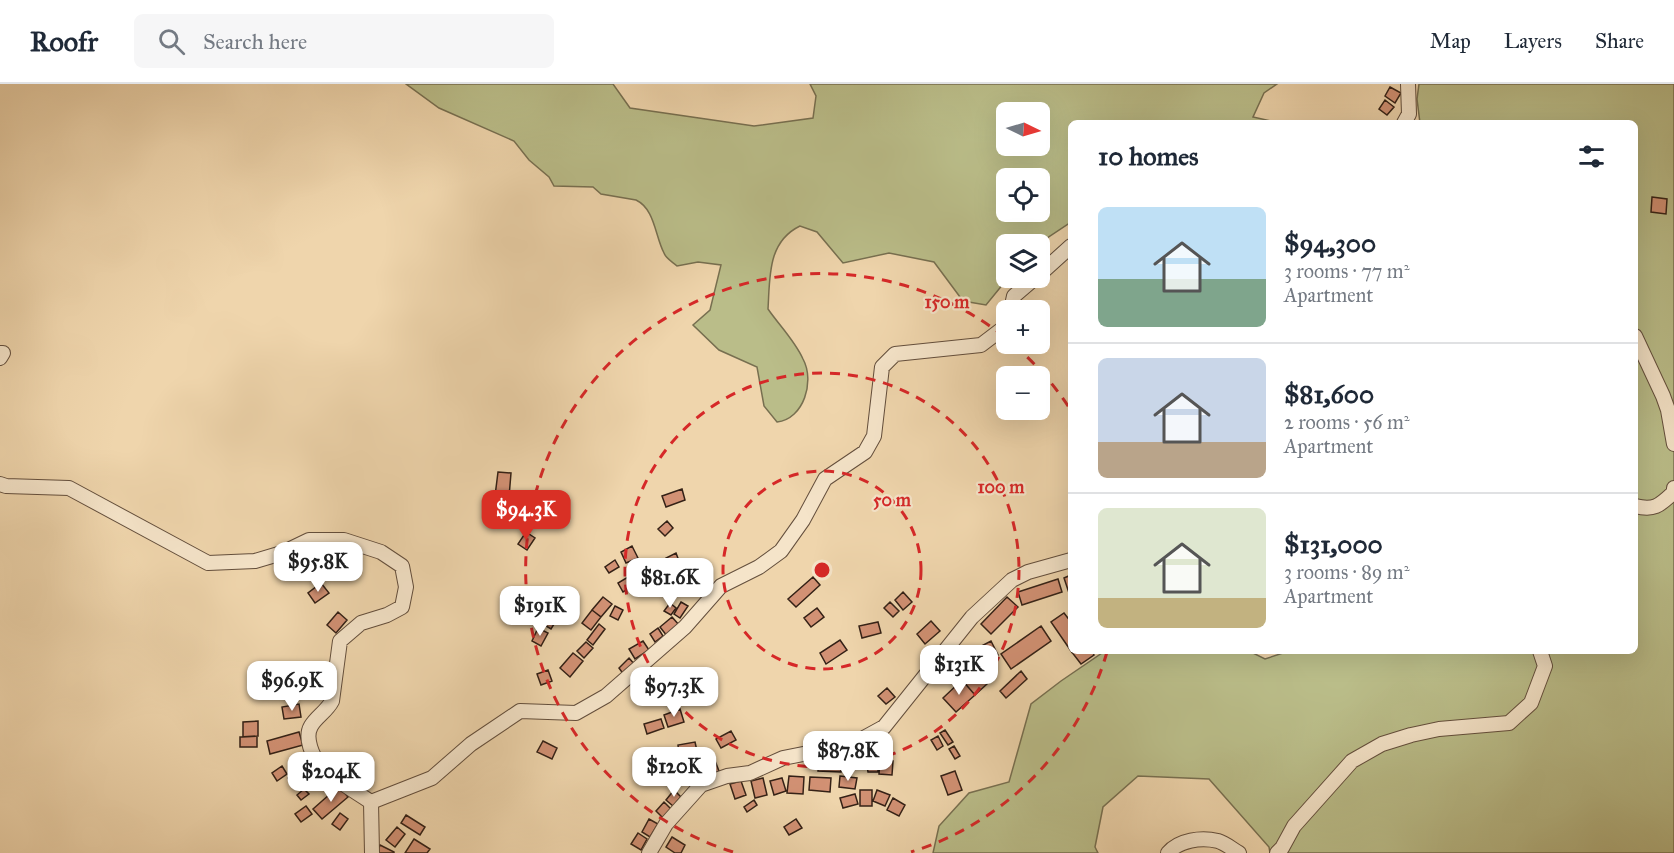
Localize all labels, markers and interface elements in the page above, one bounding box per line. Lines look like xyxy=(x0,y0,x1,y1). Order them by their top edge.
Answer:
search box xyxy=(134,14,554,68)
text: Roofr xyxy=(30,24,98,59)
icon: search xyxy=(155,25,188,58)
text: Search here xyxy=(203,28,307,55)
text: Map xyxy=(1430,28,1471,54)
text: Layers xyxy=(1504,28,1562,54)
text: Share xyxy=(1595,28,1644,54)
north arrow xyxy=(996,102,1050,156)
map controls xyxy=(996,102,1050,420)
text: 10 homes xyxy=(1098,140,1199,172)
icon: filters xyxy=(1575,140,1608,173)
button: locate xyxy=(996,168,1050,222)
text: $94,300 xyxy=(1284,227,1376,259)
icon: home xyxy=(1146,231,1218,303)
button: layers xyxy=(996,234,1050,288)
text: 3 rooms · 77 m² xyxy=(1284,259,1409,283)
text: Apartment xyxy=(1284,283,1373,307)
text: 150 m xyxy=(925,291,970,313)
button: + xyxy=(996,300,1050,354)
button: − xyxy=(996,366,1050,420)
text: $81,600 xyxy=(1284,378,1374,410)
icon: home xyxy=(1146,382,1218,454)
text: 2 rooms · 56 m² xyxy=(1284,410,1410,434)
text: Apartment xyxy=(1284,434,1373,458)
text: 100 m xyxy=(978,476,1025,498)
text: 50 m xyxy=(873,489,912,511)
pin: $94.3K xyxy=(477,490,575,541)
text: $94.3K xyxy=(496,497,556,521)
text: $131,000 xyxy=(1284,528,1383,560)
icon: home xyxy=(1146,532,1218,604)
pin: $95.8K xyxy=(269,542,367,593)
text: $95.8K xyxy=(288,549,348,573)
pin: $81.6K xyxy=(621,558,719,609)
centre of rings xyxy=(812,560,832,580)
text: 3 rooms · 89 m² xyxy=(1284,560,1409,584)
text: $81.6K xyxy=(640,565,700,589)
text: Apartment xyxy=(1284,584,1373,608)
pin: $191K xyxy=(498,586,582,637)
text: $191K xyxy=(514,593,566,617)
pin: $131K xyxy=(917,645,1001,696)
text: $131K xyxy=(934,652,984,676)
pin: $96.9K xyxy=(243,661,341,712)
pin: $97.3K xyxy=(625,667,723,718)
text: $96.9K xyxy=(261,668,323,692)
text: $97.3K xyxy=(644,674,704,698)
pin: $87.8K xyxy=(799,731,897,782)
text: $87.8K xyxy=(817,738,879,762)
pin: $120K xyxy=(632,747,716,798)
pin: $204K xyxy=(289,752,373,803)
text: $120K xyxy=(646,754,702,778)
text: $204K xyxy=(302,759,360,783)

